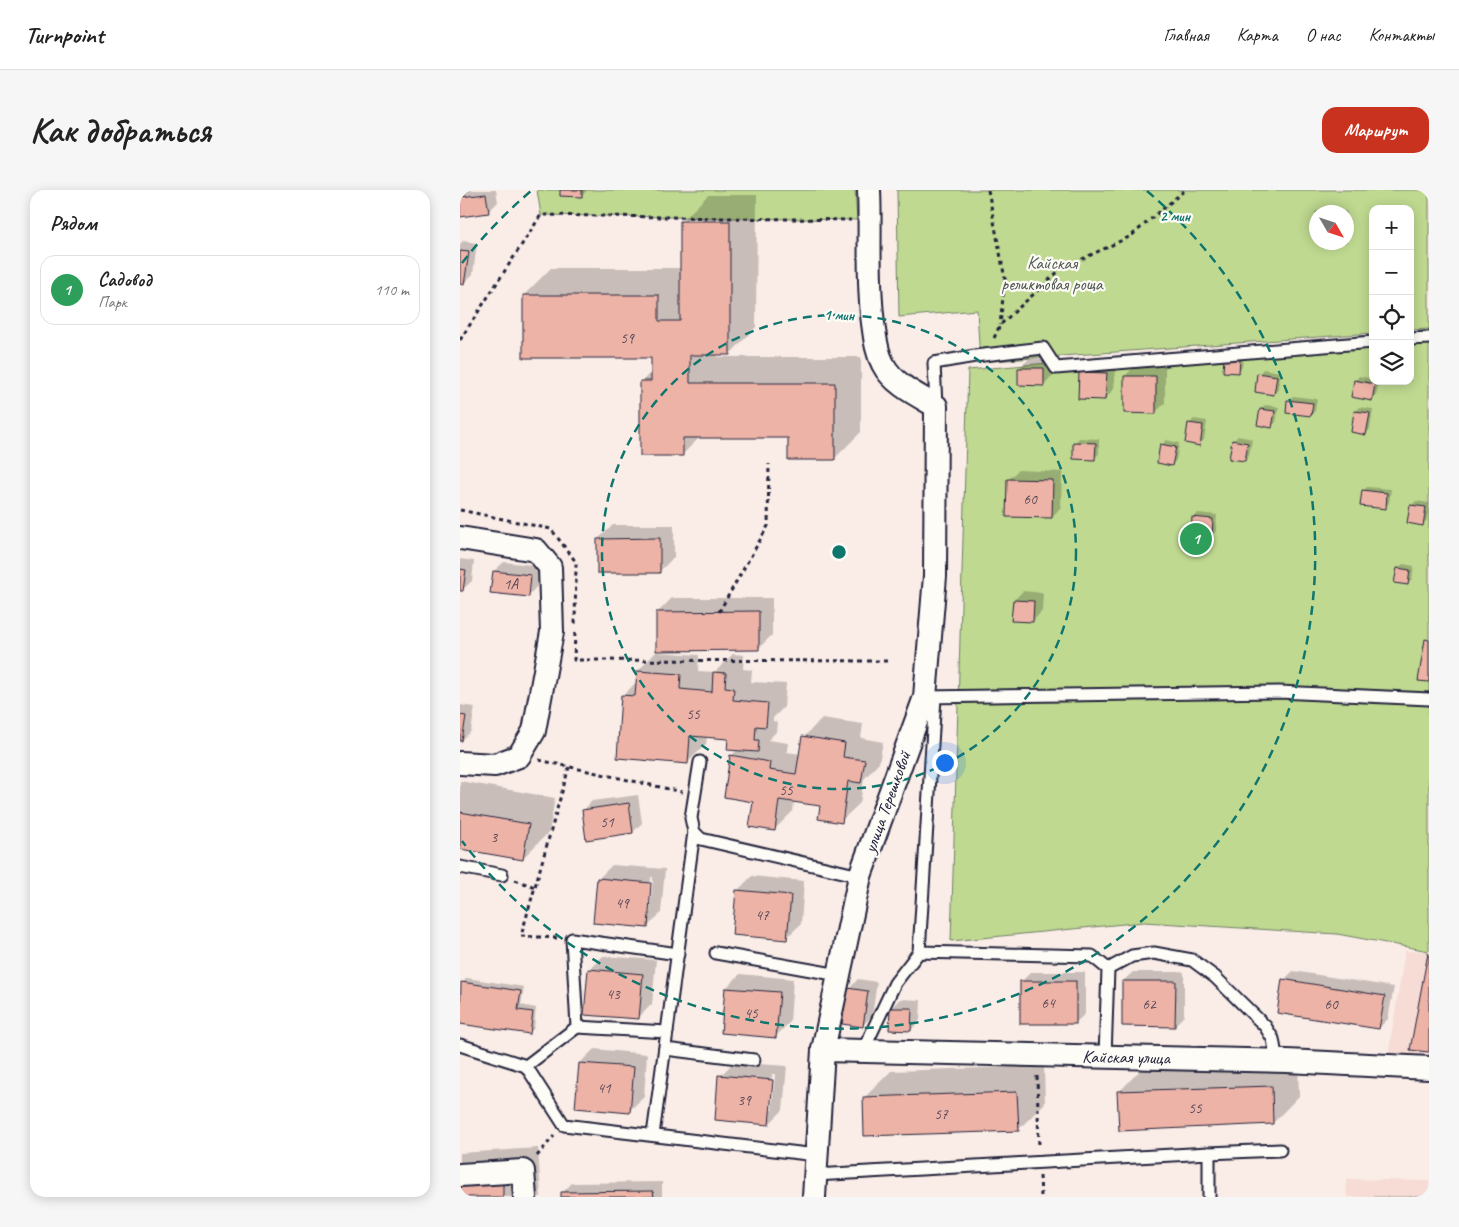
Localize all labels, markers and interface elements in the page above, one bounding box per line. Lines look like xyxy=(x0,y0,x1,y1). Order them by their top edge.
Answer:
text: Turnpoint xyxy=(25,20,104,50)
text: Главная xyxy=(1164,24,1209,46)
text: Карта xyxy=(1237,24,1278,46)
text: О нас xyxy=(1306,24,1341,46)
text: Контакты xyxy=(1369,24,1434,46)
button: Маршрут xyxy=(1322,107,1429,153)
text: Как добраться xyxy=(30,108,211,153)
north arrow xyxy=(1309,205,1354,250)
map controls xyxy=(1369,205,1414,385)
button: + xyxy=(1369,205,1414,250)
text: 2 мин xyxy=(1160,207,1192,226)
text: Рядом xyxy=(50,210,97,236)
button: − xyxy=(1369,250,1414,295)
park label: Кайская реликтовая роща xyxy=(1001,252,1104,295)
text: Садовод xyxy=(98,268,152,292)
text: 1 xyxy=(63,280,71,300)
text: 110 m xyxy=(375,280,409,300)
text: Парк xyxy=(98,292,127,312)
button: locate xyxy=(1369,295,1414,340)
text: 1 мин xyxy=(824,306,856,325)
house number: 59 xyxy=(620,329,635,348)
button: layers xyxy=(1369,340,1414,385)
house number: 60 xyxy=(1023,490,1038,509)
pin: 1 xyxy=(1180,520,1212,558)
centre of rings xyxy=(830,543,848,561)
house number: 1А xyxy=(504,575,520,594)
house number: 55 xyxy=(686,705,701,724)
street label: улица Терешковой xyxy=(858,747,916,857)
your location xyxy=(932,750,958,776)
house number: 55 xyxy=(779,781,794,800)
house number: 51 xyxy=(600,813,615,832)
house number: 3 xyxy=(491,828,499,847)
house number: 49 xyxy=(615,894,630,913)
house number: 47 xyxy=(755,906,770,925)
house number: 43 xyxy=(606,985,621,1004)
house number: 64 xyxy=(1041,994,1056,1013)
house number: 62 xyxy=(1142,995,1157,1014)
house number: 60 xyxy=(1324,995,1339,1014)
house number: 45 xyxy=(744,1004,759,1023)
street label: Кайская улица xyxy=(1082,1045,1172,1069)
house number: 41 xyxy=(597,1079,612,1098)
house number: 39 xyxy=(737,1091,752,1110)
house number: 55 xyxy=(1188,1099,1203,1118)
house number: 57 xyxy=(934,1105,949,1124)

